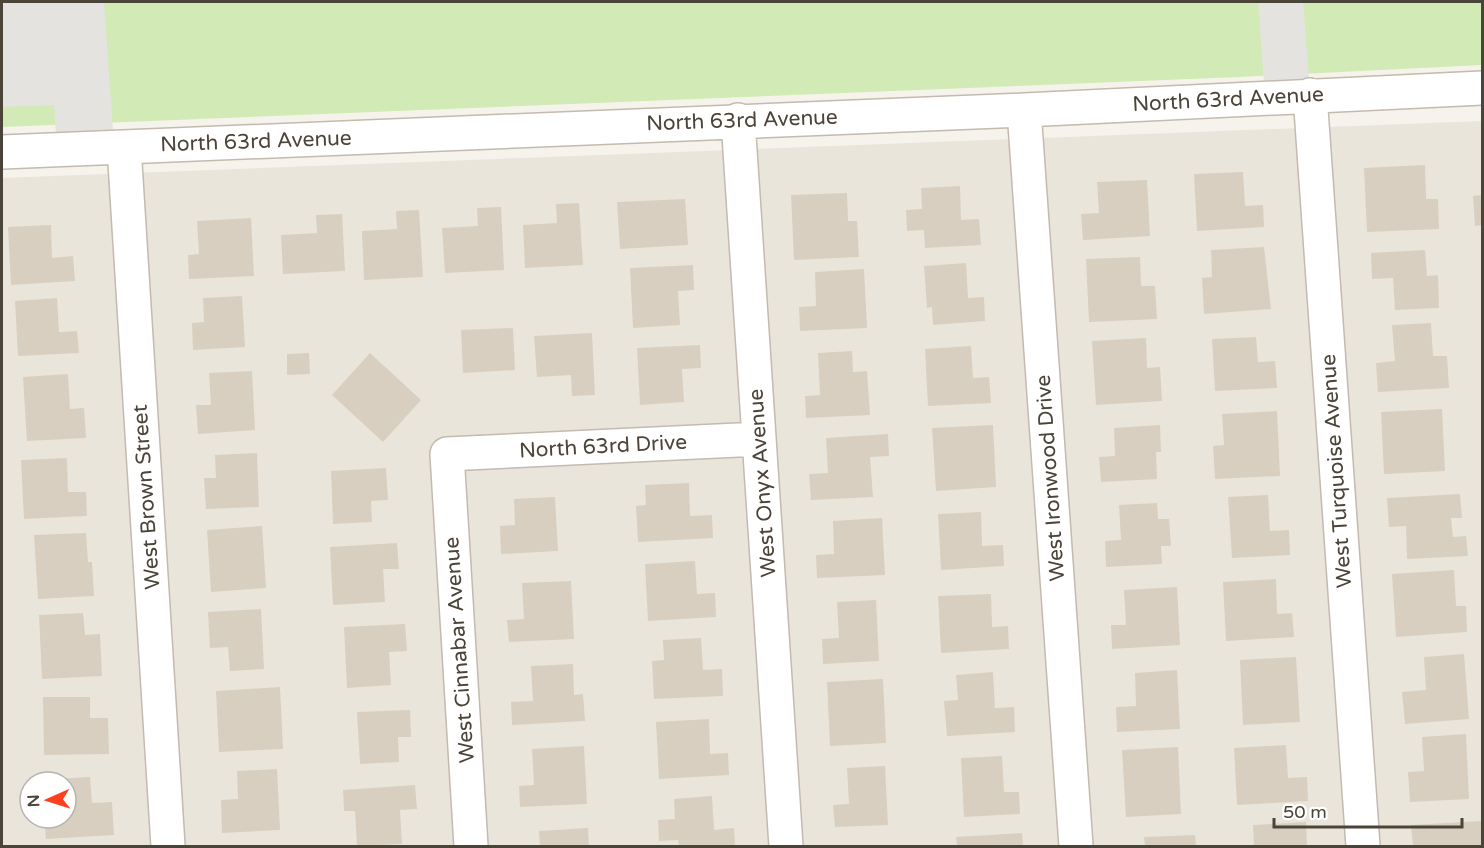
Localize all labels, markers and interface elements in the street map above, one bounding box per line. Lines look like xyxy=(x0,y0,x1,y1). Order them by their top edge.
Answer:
street label: North 63rd Avenue xyxy=(1132,82,1324,117)
street label: North 63rd Avenue xyxy=(646,105,838,136)
street label: North 63rd Avenue xyxy=(160,126,352,157)
street label: West Turquoise Avenue xyxy=(1316,353,1357,589)
street label: West Ironwood Drive xyxy=(1031,374,1070,582)
street label: West Onyx Avenue xyxy=(743,388,782,578)
street label: West Brown Street xyxy=(128,404,165,590)
street label: North 63rd Drive xyxy=(518,430,688,463)
street label: West Cinnabar Avenue xyxy=(439,536,480,764)
north arrow xyxy=(18,770,78,830)
scale bar xyxy=(1274,791,1462,829)
text: N xyxy=(24,794,44,808)
text: 50 m xyxy=(1283,801,1327,823)

